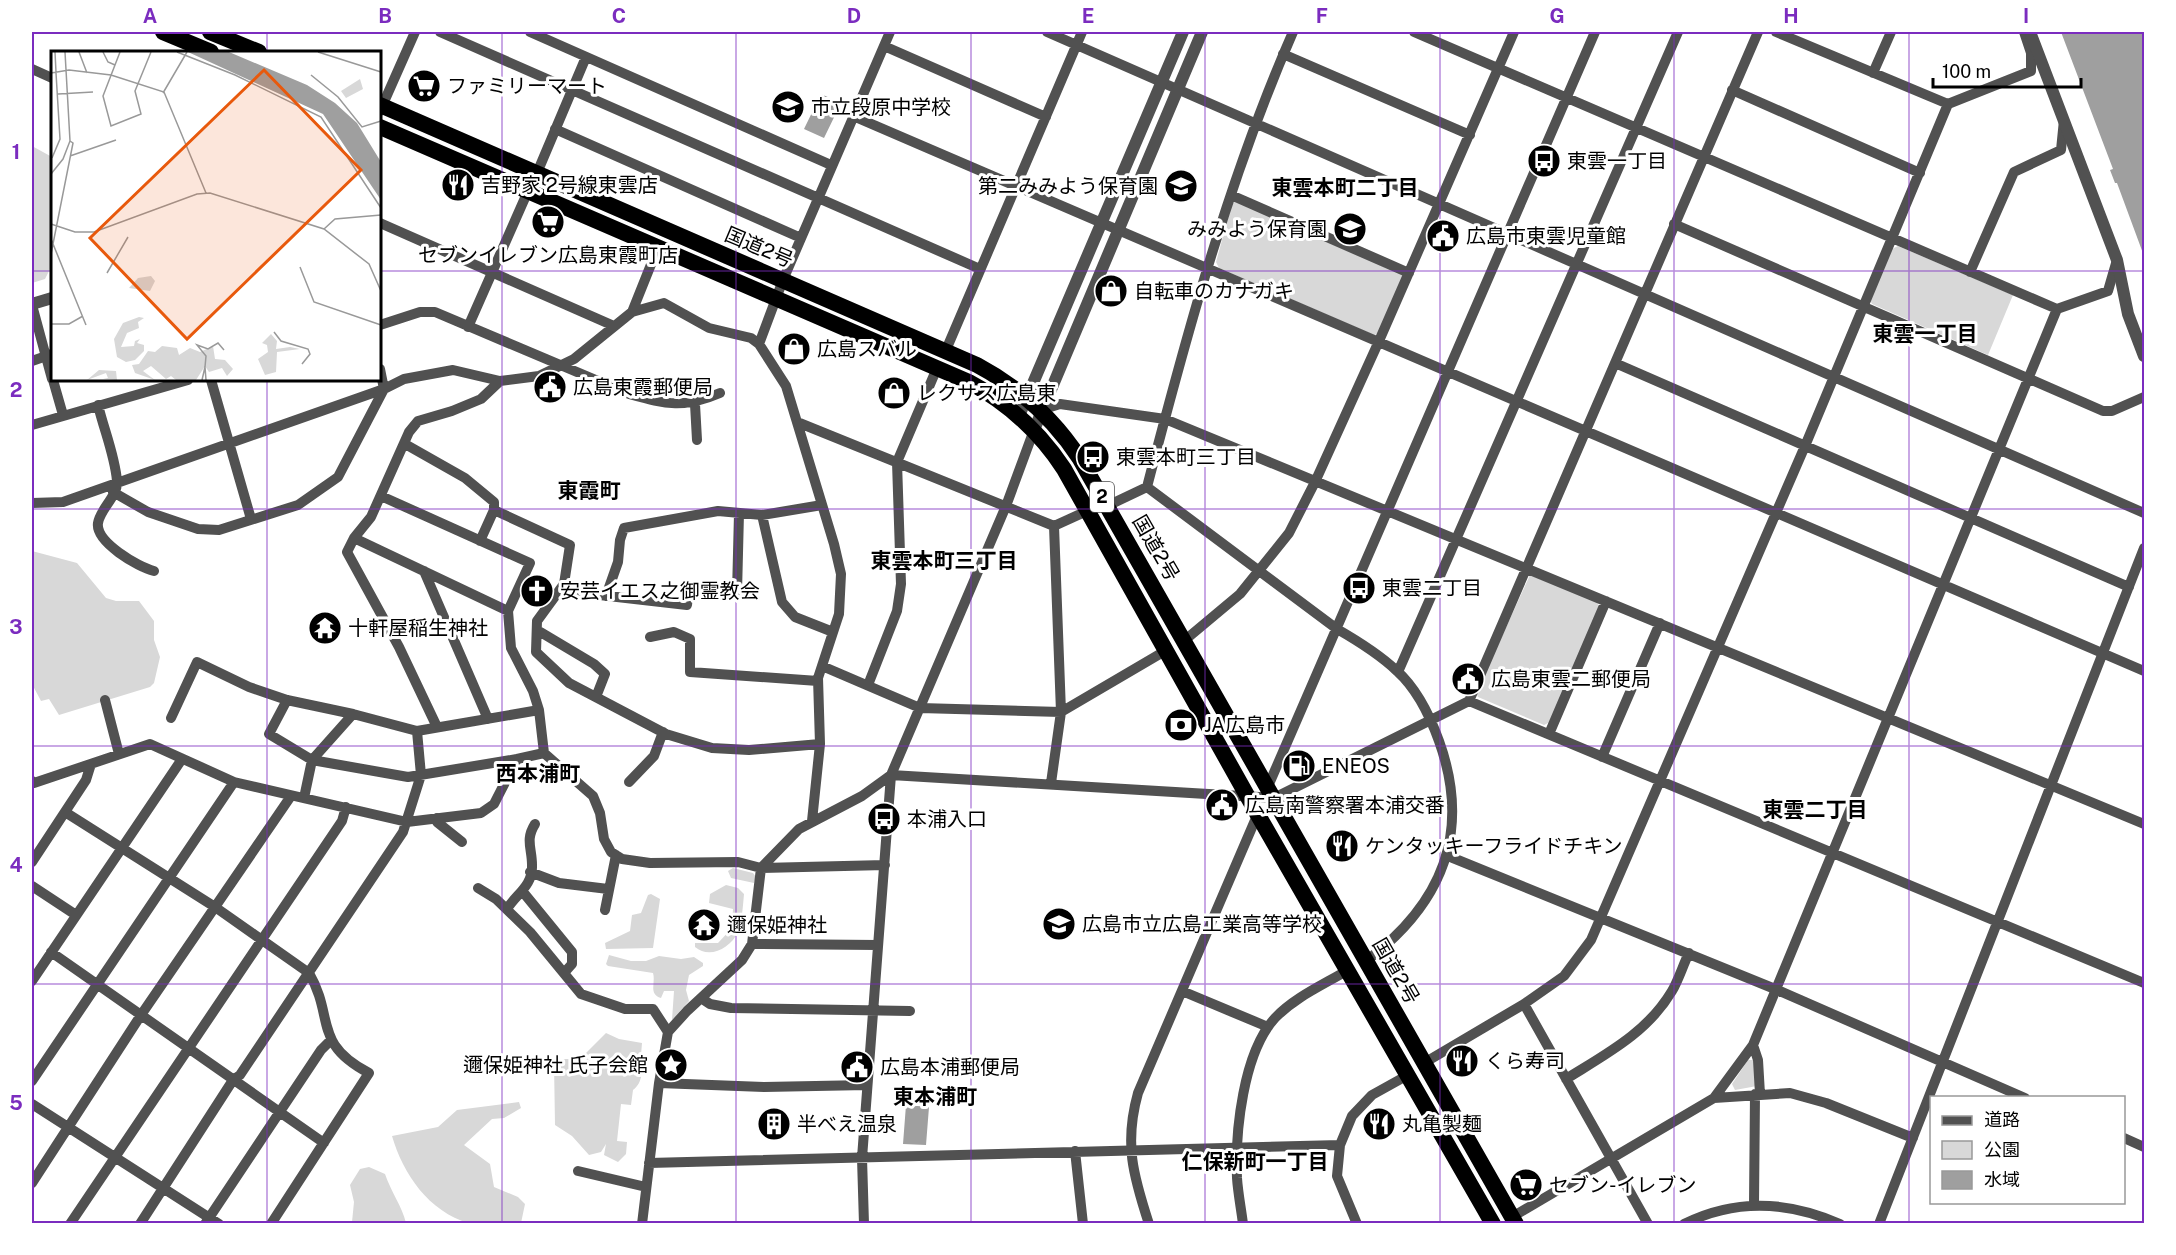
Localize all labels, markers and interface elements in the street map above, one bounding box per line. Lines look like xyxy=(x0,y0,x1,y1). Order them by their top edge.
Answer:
text: A xyxy=(143,4,157,28)
text: B xyxy=(378,4,392,28)
text: C xyxy=(612,4,626,28)
text: D xyxy=(847,4,861,28)
text: E xyxy=(1082,4,1094,28)
text: F xyxy=(1316,4,1328,28)
text: G xyxy=(1549,4,1565,28)
text: H xyxy=(1783,4,1799,28)
text: I xyxy=(2023,4,2029,28)
inset map xyxy=(51,51,381,381)
scale bar xyxy=(1933,51,2082,89)
text: 100 m xyxy=(1942,61,1991,82)
supermarket icon: ファミリーマート xyxy=(406,68,442,104)
place label: ファミリーマート xyxy=(447,74,607,98)
school or university icon: 市立段原中学校 xyxy=(770,89,806,125)
place label: 市立段原中学校 xyxy=(811,95,951,119)
text: 1 xyxy=(12,140,20,164)
bus stop icon: 東雲一丁目 xyxy=(1526,143,1562,179)
place label: 東雲一丁目 xyxy=(1567,149,1667,173)
restaurant icon: 吉野家 2号線東雲店 xyxy=(440,167,476,203)
school or university icon: 第二みみよう保育園 xyxy=(1163,168,1199,204)
place label: 吉野家 2号線東雲店 xyxy=(481,173,658,197)
place label: 第二みみよう保育園 xyxy=(978,174,1158,198)
district label: 東雲本町二丁目 xyxy=(1272,175,1419,200)
supermarket icon: セブンイレブン広島東霞町店 xyxy=(530,204,566,240)
school or university icon: みみよう保育園 xyxy=(1332,211,1368,247)
place label: みみよう保育園 xyxy=(1187,217,1327,241)
public building icon: 広島市東雲児童館 xyxy=(1425,218,1461,254)
street label: 国道2号 xyxy=(721,222,797,272)
place label: 広島市東雲児童館 xyxy=(1466,224,1626,248)
place label: セブンイレブン広島東霞町店 xyxy=(418,243,678,267)
shop icon: 自転車のカナガキ xyxy=(1093,273,1129,309)
place label: 自転車のカナガキ xyxy=(1134,279,1294,303)
district label: 東雲一丁目 xyxy=(1873,321,1978,346)
shop icon: 広島スバル xyxy=(776,331,812,367)
place label: 広島スバル xyxy=(817,337,917,361)
public building icon: 広島東霞郵便局 xyxy=(532,369,568,405)
place label: 広島東霞郵便局 xyxy=(573,375,713,399)
shop icon: レクサス広島東 xyxy=(876,375,912,411)
text: 2 xyxy=(10,378,22,402)
place label: レクサス広島東 xyxy=(917,381,1057,405)
bus stop icon: 東雲本町三丁目 xyxy=(1075,439,1111,475)
place label: 東雲本町三丁目 xyxy=(1116,445,1256,469)
district label: 東霞町 xyxy=(558,478,621,503)
road number: 2 xyxy=(1090,482,1114,512)
street label: 国道2号 xyxy=(1128,511,1184,585)
district label: 東雲本町三丁目 xyxy=(871,548,1018,573)
bus stop icon: 東雲二丁目 xyxy=(1341,570,1377,606)
church icon: 安芸イエス之御霊教会 xyxy=(519,573,555,609)
place label: 東雲二丁目 xyxy=(1382,576,1482,600)
place label: 安芸イエス之御霊教会 xyxy=(560,579,760,603)
temple icon: 十軒屋稲生神社 xyxy=(307,610,343,646)
text: 3 xyxy=(9,615,23,639)
place label: 十軒屋稲生神社 xyxy=(348,616,488,640)
public building icon: 広島東雲二郵便局 xyxy=(1450,661,1486,697)
place label: 広島東雲二郵便局 xyxy=(1491,667,1651,691)
bank icon: JA広島市 xyxy=(1163,707,1199,743)
place label: JA広島市 xyxy=(1204,713,1285,737)
fuel station icon: ENEOS xyxy=(1281,748,1317,784)
place label: ENEOS xyxy=(1322,754,1390,778)
district label: 西本浦町 xyxy=(496,761,580,786)
public building icon: 広島南警察署本浦交番 xyxy=(1204,787,1240,823)
place label: 広島南警察署本浦交番 xyxy=(1245,793,1445,817)
district label: 東雲二丁目 xyxy=(1763,797,1868,822)
bus stop icon: 本浦入口 xyxy=(866,801,902,837)
place label: 本浦入口 xyxy=(907,807,987,831)
restaurant icon: ケンタッキーフライドチキン xyxy=(1324,828,1360,864)
place label: ケンタッキーフライドチキン xyxy=(1365,834,1623,858)
text: 4 xyxy=(9,853,23,877)
school or university icon: 広島市立広島工業高等学校 xyxy=(1041,906,1077,942)
temple icon: 邇保姫神社 xyxy=(686,907,722,943)
place label: 広島市立広島工業高等学校 xyxy=(1082,912,1322,936)
place label: 邇保姫神社 xyxy=(727,913,827,937)
street label: 国道2号 xyxy=(1368,934,1424,1008)
restaurant icon: くら寿司 xyxy=(1444,1043,1480,1079)
place icon: 邇保姫神社 氏子会館 xyxy=(653,1047,689,1083)
public building icon: 広島本浦郵便局 xyxy=(839,1049,875,1085)
place label: くら寿司 xyxy=(1485,1049,1565,1073)
place label: 邇保姫神社 氏子会館 xyxy=(463,1053,648,1077)
place label: 広島本浦郵便局 xyxy=(880,1055,1020,1079)
district label: 東本浦町 xyxy=(893,1084,977,1109)
text: 5 xyxy=(9,1091,23,1115)
legend xyxy=(1930,1096,2125,1204)
building icon: 半べえ温泉 xyxy=(756,1106,792,1142)
restaurant icon: 丸亀製麺 xyxy=(1361,1106,1397,1142)
text: 道路 xyxy=(1984,1109,2020,1130)
place label: 半べえ温泉 xyxy=(797,1112,897,1136)
place label: 丸亀製麺 xyxy=(1402,1112,1482,1136)
text: 公園 xyxy=(1984,1139,2020,1160)
district label: 仁保新町一丁目 xyxy=(1182,1149,1329,1174)
supermarket icon: セブン-イレブン xyxy=(1508,1167,1544,1203)
text: 水域 xyxy=(1984,1169,2020,1190)
place label: セブン-イレブン xyxy=(1549,1173,1697,1197)

